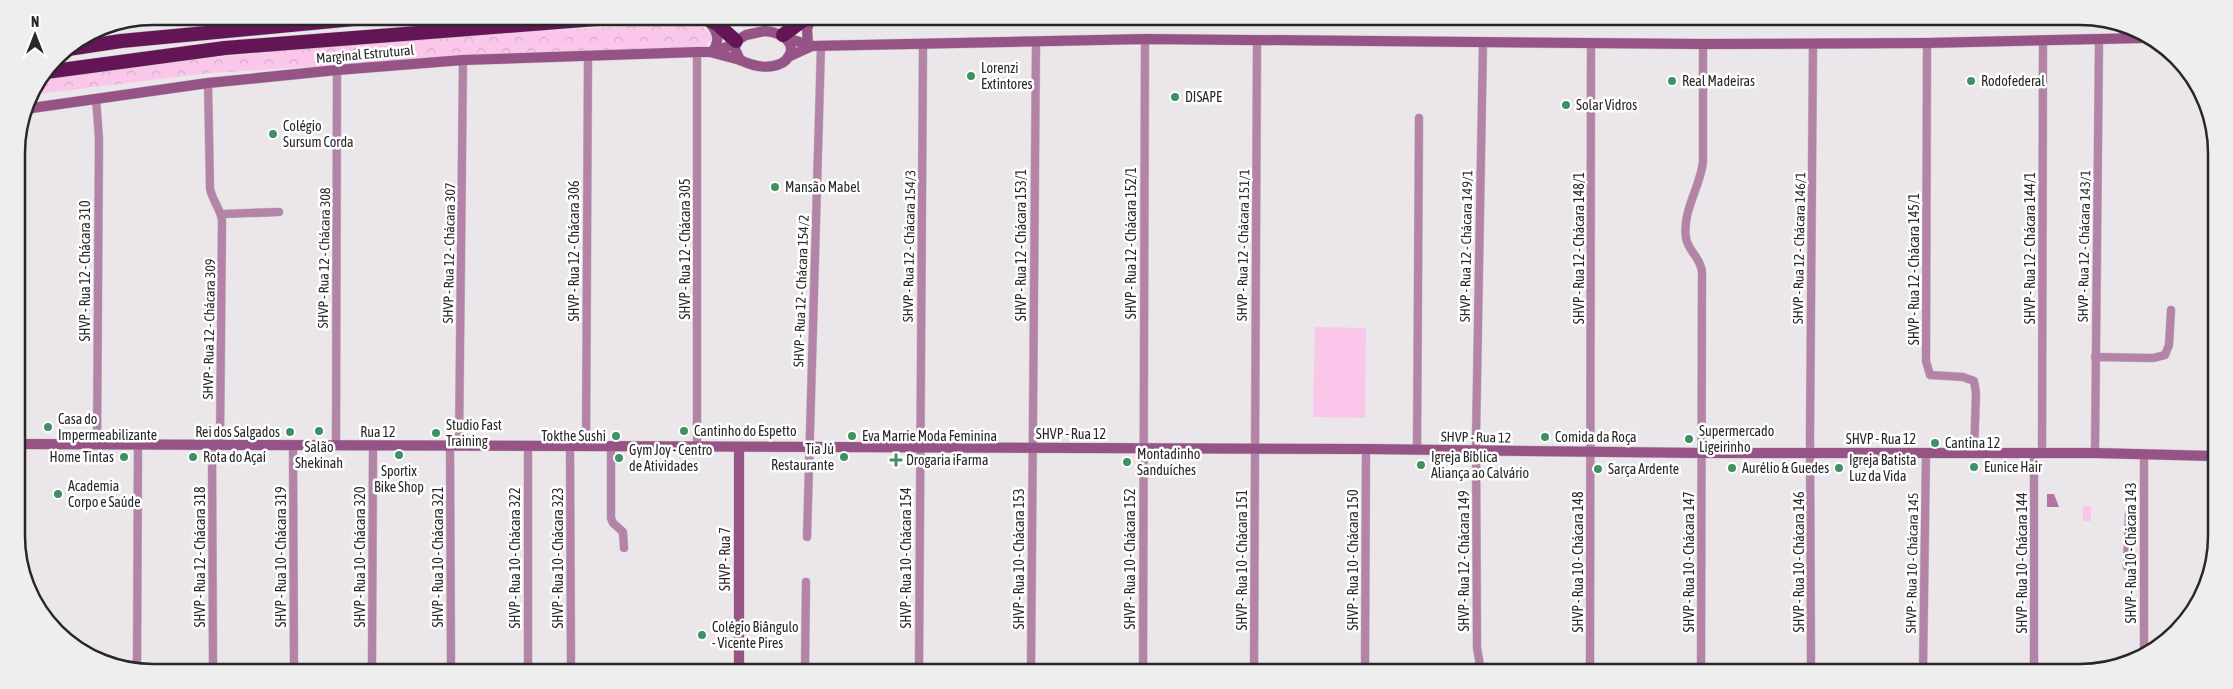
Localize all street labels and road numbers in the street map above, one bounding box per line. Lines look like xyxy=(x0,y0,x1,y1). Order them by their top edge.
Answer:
street label: Marginal Estrutural xyxy=(315,42,415,66)
street label: SHVP - Rua 12 - Chácara 152/1 xyxy=(1123,167,1139,319)
street label: SHVP - Rua 12 - Chácara 153/1 xyxy=(1013,169,1029,321)
street label: SHVP - Rua 12 - Chácara 151/1 xyxy=(1234,169,1252,321)
street label: SHVP - Rua 12 - Chácara 154/3 xyxy=(900,170,918,322)
street label: SHVP - Rua 12 - Chácara 149/1 xyxy=(1457,170,1475,322)
street label: SHVP - Rua 12 - Chácara 143/1 xyxy=(2075,170,2093,322)
street label: SHVP - Rua 12 - Chácara 148/1 xyxy=(1571,172,1587,324)
street label: SHVP - Rua 12 - Chácara 146/1 xyxy=(1790,172,1808,324)
street label: SHVP - Rua 12 - Chácara 144/1 xyxy=(2022,172,2038,324)
street label: SHVP - Rua 12 - Chácara 305 xyxy=(677,178,693,320)
street label: SHVP - Rua 12 - Chácara 306 xyxy=(566,180,582,322)
street label: SHVP - Rua 12 - Chácara 307 xyxy=(440,182,458,324)
street label: SHVP - Rua 12 - Chácara 308 xyxy=(315,187,333,329)
street label: SHVP - Rua 12 - Chácara 145/1 xyxy=(1906,193,1922,345)
street label: SHVP - Rua 12 - Chácara 310 xyxy=(77,200,93,342)
street label: SHVP - Rua 12 - Chácara 154/2 xyxy=(790,215,812,367)
street label: SHVP - Rua 12 - Chácara 309 xyxy=(200,258,218,400)
street label: Rua 12 xyxy=(360,424,396,440)
street label: SHVP - Rua 12 xyxy=(1036,426,1106,442)
street label: SHVP - Rua 12 xyxy=(1441,428,1511,446)
street label: SHVP - Rua 12 xyxy=(1846,431,1916,447)
street label: SHVP - Rua 10 - Chácara 143 xyxy=(2123,482,2139,624)
street label: SHVP - Rua 12 - Chácara 318 xyxy=(192,486,208,628)
street label: SHVP - Rua 10 - Chácara 319 xyxy=(273,486,289,628)
street label: SHVP - Rua 10 - Chácara 320 xyxy=(352,486,368,628)
street label: SHVP - Rua 10 - Chácara 321 xyxy=(430,486,446,628)
street label: SHVP - Rua 10 - Chácara 322 xyxy=(507,487,523,629)
street label: SHVP - Rua 10 - Chácara 323 xyxy=(550,487,566,629)
street label: SHVP - Rua 10 - Chácara 154 xyxy=(898,487,914,629)
street label: SHVP - Rua 10 - Chácara 153 xyxy=(1011,488,1027,630)
street label: SHVP - Rua 10 - Chácara 152 xyxy=(1122,488,1138,630)
street label: SHVP - Rua 10 - Chácara 151 xyxy=(1234,489,1250,631)
street label: SHVP - Rua 10 - Chácara 150 xyxy=(1345,489,1361,631)
street label: SHVP - Rua 12 - Chácara 149 xyxy=(1456,490,1472,632)
street label: SHVP - Rua 10 - Chácara 148 xyxy=(1570,491,1586,633)
street label: SHVP - Rua 10 - Chácara 147 xyxy=(1681,491,1697,633)
street label: SHVP - Rua 10 - Chácara 146 xyxy=(1791,491,1807,633)
street label: SHVP - Rua 10 - Chácara 145 xyxy=(1903,492,1921,634)
street label: SHVP - Rua 10 - Chácara 144 xyxy=(2014,492,2030,634)
street label: SHVP - Rua 7 xyxy=(717,527,733,591)

